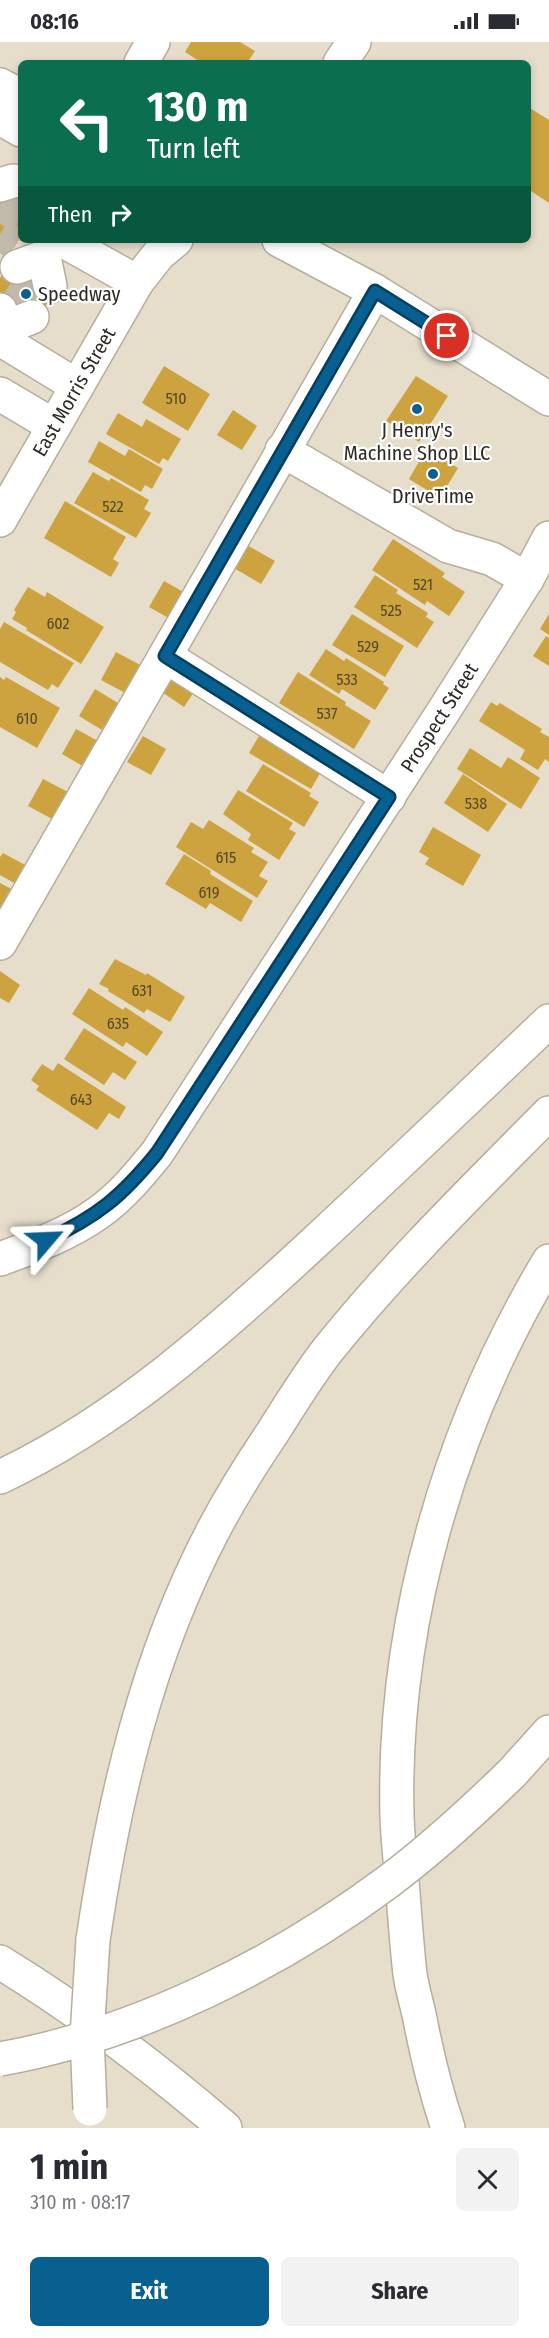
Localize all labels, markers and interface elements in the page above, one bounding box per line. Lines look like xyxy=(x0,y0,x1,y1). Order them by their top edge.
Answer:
text: 08:16 xyxy=(30,8,79,35)
text: 130 m xyxy=(147,82,248,132)
icon: left xyxy=(48,84,126,162)
text: Turn left xyxy=(147,133,240,165)
icon: right xyxy=(104,198,137,231)
text: Then xyxy=(48,201,92,228)
place label: Speedway xyxy=(38,282,120,306)
marker: Speedway xyxy=(19,287,33,301)
pin xyxy=(421,310,472,361)
icon: arrive xyxy=(430,319,463,352)
street label: East Morris Street xyxy=(27,323,121,460)
house number: 510 xyxy=(165,389,187,408)
marker: J Henry's Machine Shop LLC xyxy=(410,402,424,416)
place label: J Henry's Machine Shop LLC xyxy=(344,418,490,465)
marker: DriveTime xyxy=(426,467,440,481)
place label: DriveTime xyxy=(392,484,474,508)
house number: 522 xyxy=(102,497,124,516)
house number: 521 xyxy=(413,575,433,594)
house number: 525 xyxy=(380,601,402,620)
house number: 602 xyxy=(46,614,70,633)
house number: 529 xyxy=(357,637,379,656)
street label: Prospect Street xyxy=(395,658,483,777)
house number: 533 xyxy=(336,670,358,689)
house number: 537 xyxy=(317,704,338,723)
house number: 610 xyxy=(16,709,38,728)
house number: 538 xyxy=(465,794,487,813)
house number: 615 xyxy=(216,848,236,867)
house number: 619 xyxy=(198,883,220,902)
house number: 631 xyxy=(132,981,152,1000)
house number: 635 xyxy=(107,1014,129,1033)
house number: 643 xyxy=(70,1090,92,1109)
position arrow xyxy=(14,1208,78,1272)
text: 1 min xyxy=(30,2145,108,2189)
button: close xyxy=(456,2148,519,2211)
text: 310 m · 08:17 xyxy=(30,2190,130,2214)
button: Exit xyxy=(30,2257,269,2326)
button: Share xyxy=(281,2257,519,2326)

